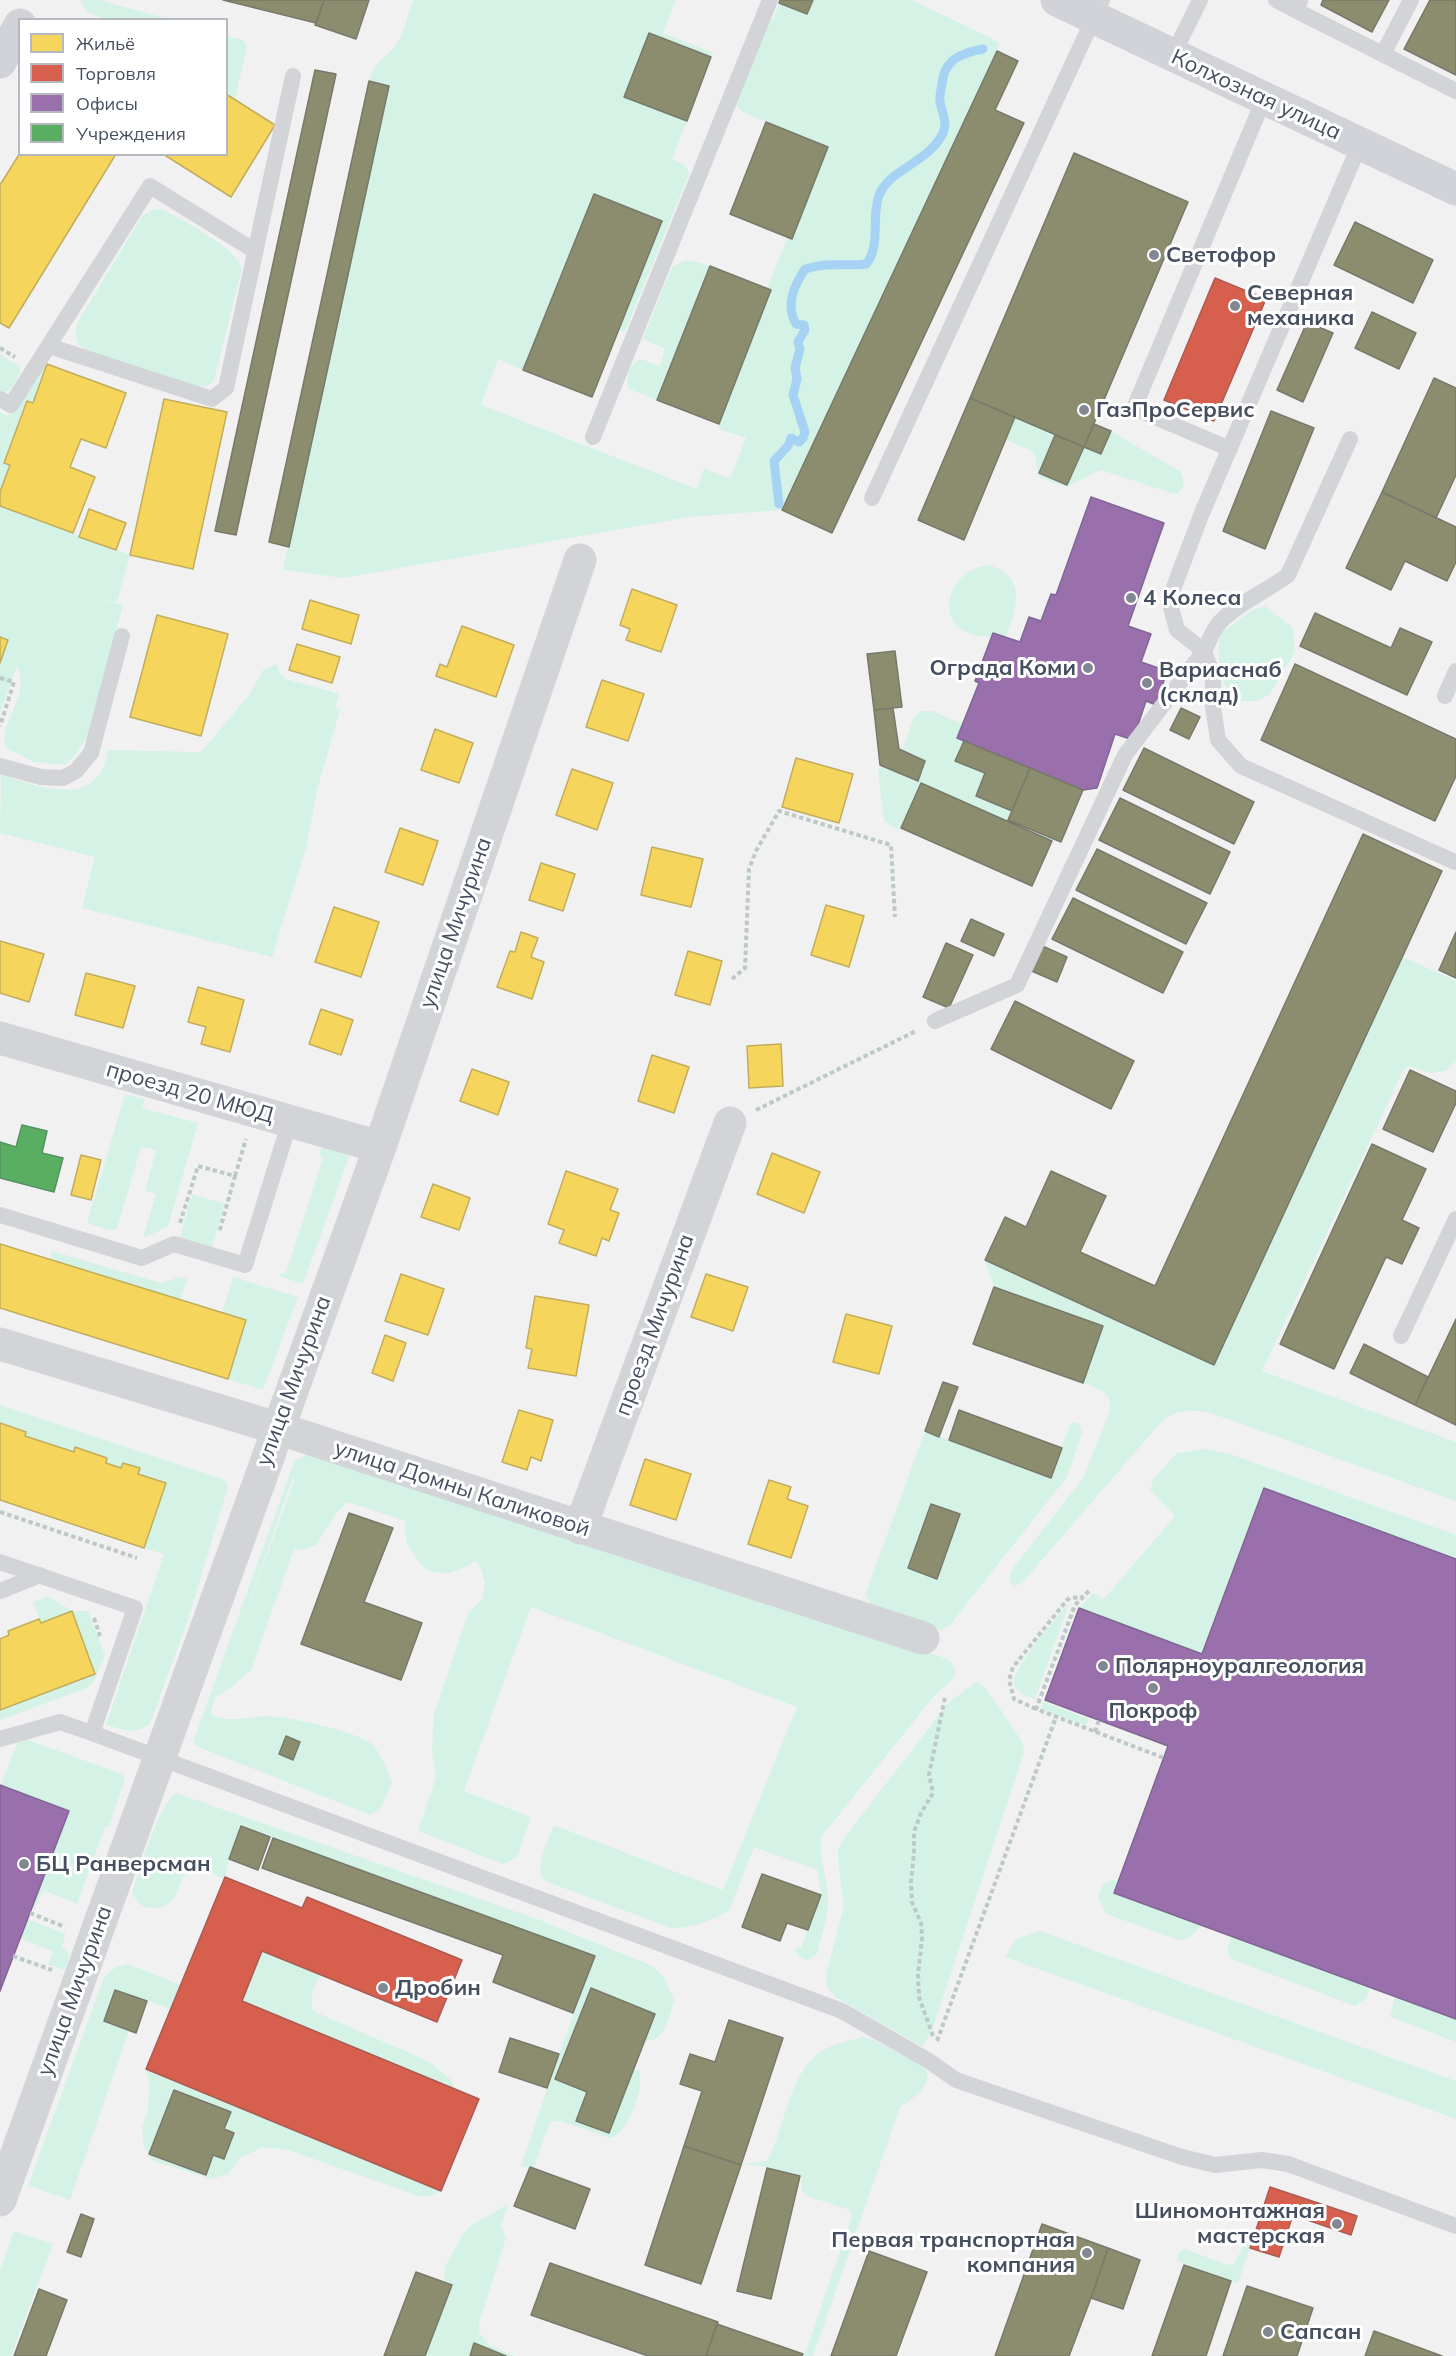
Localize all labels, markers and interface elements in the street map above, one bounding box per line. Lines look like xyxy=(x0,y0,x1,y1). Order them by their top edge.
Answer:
legend xyxy=(18,18,228,156)
text: Жильё xyxy=(76,32,135,55)
street label: Колхозная улица xyxy=(1167,44,1345,146)
text: Торговля xyxy=(76,62,156,85)
text: Офисы xyxy=(76,92,138,115)
text: Учреждения xyxy=(76,122,186,145)
place label: Светофор xyxy=(1166,242,1276,268)
marker: Светофор xyxy=(1147,248,1161,262)
place label: Северная механика xyxy=(1247,280,1354,332)
marker: Северная механика xyxy=(1228,299,1242,313)
place label: ГазПроСервис xyxy=(1096,397,1255,423)
marker: ГазПроСервис xyxy=(1077,403,1091,417)
place label: 4 Колеса xyxy=(1143,585,1241,611)
marker: 4 Колеса xyxy=(1124,591,1138,605)
place label: Ограда Коми xyxy=(929,655,1076,681)
place label: Вариаснаб (склад) xyxy=(1159,657,1282,708)
marker: Ограда Коми xyxy=(1081,661,1095,675)
marker: Вариаснаб (склад) xyxy=(1140,676,1154,690)
street label: улица Мичурина xyxy=(414,834,498,1012)
street label: проезд 20 МЮД xyxy=(103,1056,277,1130)
street label: проезд Мичурина xyxy=(610,1231,700,1419)
street label: улица Мичурина xyxy=(251,1292,337,1470)
street label: улица Домны Каликовой xyxy=(331,1435,593,1543)
place label: Полярноуралгеология xyxy=(1115,1653,1364,1679)
marker: Полярноуралгеология xyxy=(1096,1659,1110,1673)
marker: Покроф xyxy=(1146,1681,1160,1695)
place label: Покроф xyxy=(1108,1698,1198,1724)
place label: БЦ Ранверсман xyxy=(36,1851,211,1877)
marker: БЦ Ранверсман xyxy=(17,1857,31,1871)
street label: улица Мичурина xyxy=(32,1902,118,2080)
place label: Дробин xyxy=(395,1975,481,2001)
marker: Дробин xyxy=(376,1981,390,1995)
place label: Шиномонтажная мастерская xyxy=(1135,2198,1325,2250)
marker: Шиномонтажная мастерская xyxy=(1330,2217,1344,2231)
place label: Первая транспортная компания xyxy=(831,2227,1075,2278)
marker: Первая транспортная компания xyxy=(1080,2246,1094,2260)
place label: Сапсан xyxy=(1280,2319,1361,2345)
marker: Сапсан xyxy=(1261,2325,1275,2339)

